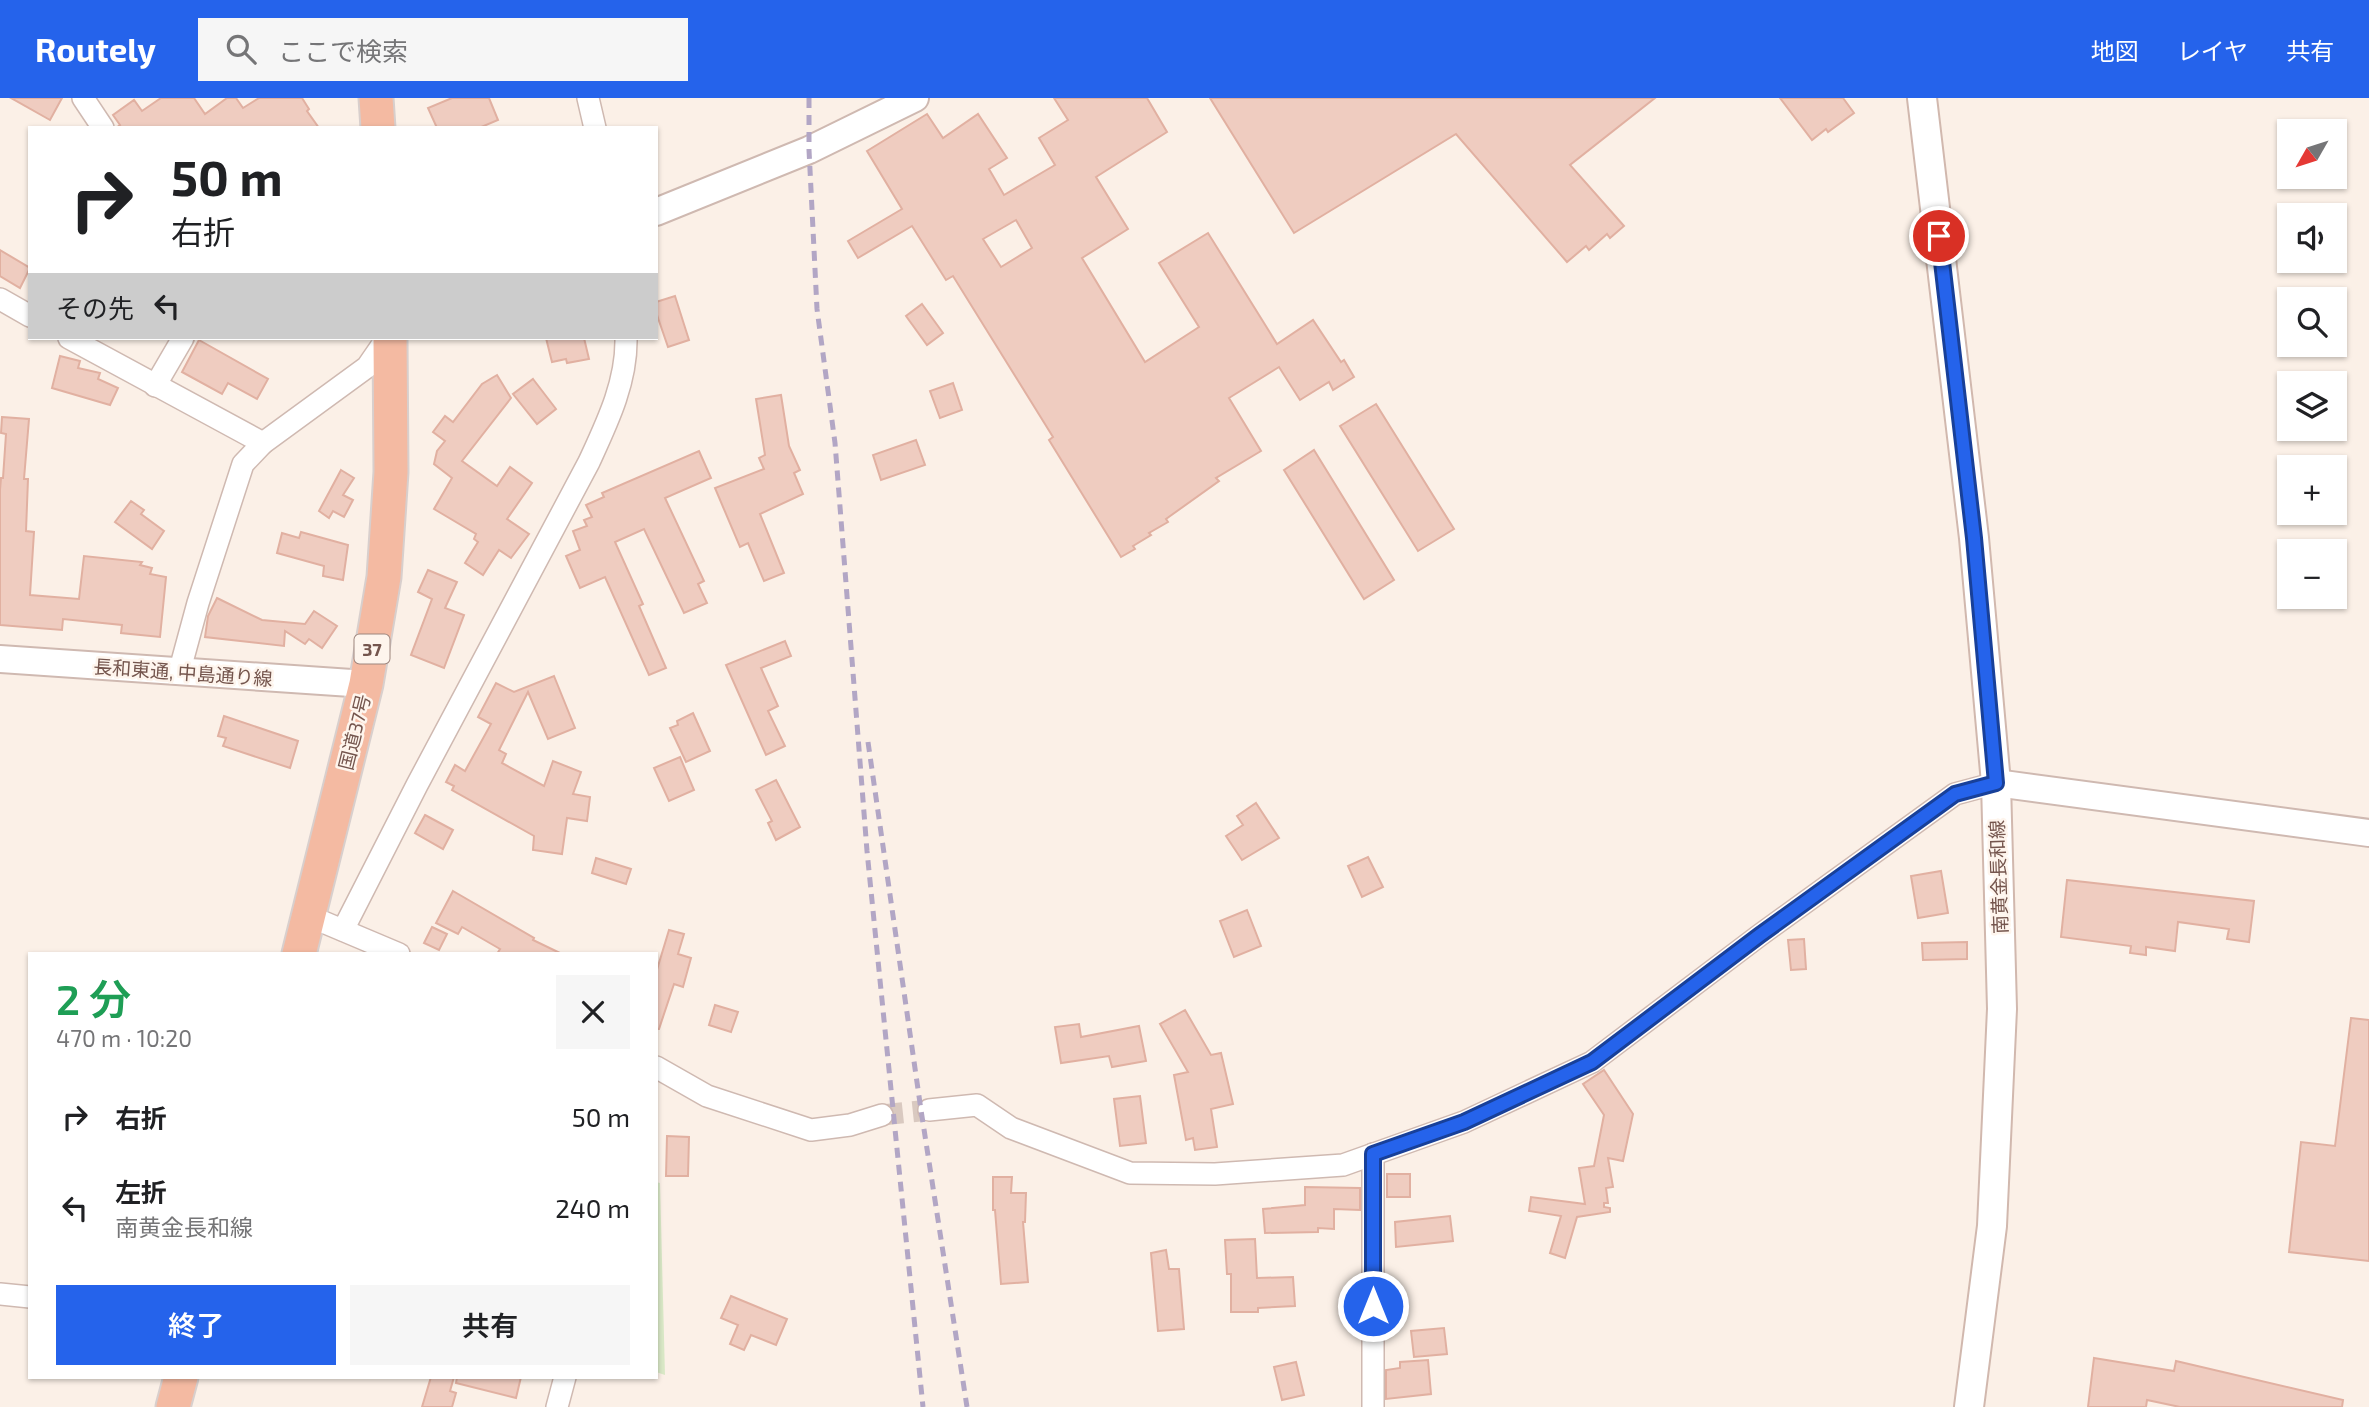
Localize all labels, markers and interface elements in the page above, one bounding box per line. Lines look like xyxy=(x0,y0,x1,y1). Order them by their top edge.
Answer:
search box xyxy=(198,18,688,81)
text: Routely xyxy=(35,29,156,69)
icon: search xyxy=(222,30,260,68)
text: ここで検索 xyxy=(278,35,408,66)
text: 地図 xyxy=(2091,36,2139,65)
text: レイヤ xyxy=(2177,36,2248,65)
text: 共有 xyxy=(2286,36,2334,65)
north arrow xyxy=(2277,119,2347,189)
map controls xyxy=(2277,119,2347,609)
text: 50 m xyxy=(171,147,283,206)
icon: right xyxy=(56,154,147,245)
button: sound xyxy=(2277,203,2347,273)
pin xyxy=(1909,206,1969,266)
text: 右折 xyxy=(171,212,235,250)
icon: arrive xyxy=(1920,217,1958,255)
icon: left xyxy=(148,287,186,325)
button: search xyxy=(2277,287,2347,357)
text: その先 xyxy=(56,292,134,323)
button: layers xyxy=(2277,371,2347,441)
button: + xyxy=(2277,455,2347,525)
button: − xyxy=(2277,539,2347,609)
road number: 37 xyxy=(354,634,390,664)
street label: 長和東通, 中島通り線 xyxy=(93,654,273,690)
street label: 国道37号 xyxy=(333,692,375,772)
street label: 南黄金長和線 xyxy=(1985,820,2011,934)
text: 2 分 xyxy=(56,973,131,1023)
button: close xyxy=(556,975,630,1049)
text: 470 m · 10:20 xyxy=(56,1024,192,1052)
icon: right xyxy=(56,1098,94,1136)
text: 50 m xyxy=(572,1101,630,1132)
text: 右折 xyxy=(115,1102,167,1133)
text: 左折 xyxy=(115,1176,167,1207)
icon: left xyxy=(56,1189,94,1227)
text: 240 m xyxy=(555,1192,630,1223)
text: 南黄金長和線 xyxy=(115,1213,253,1241)
position arrow xyxy=(1336,1269,1410,1343)
button: 終了 xyxy=(56,1285,336,1365)
button: 共有 xyxy=(350,1285,630,1365)

